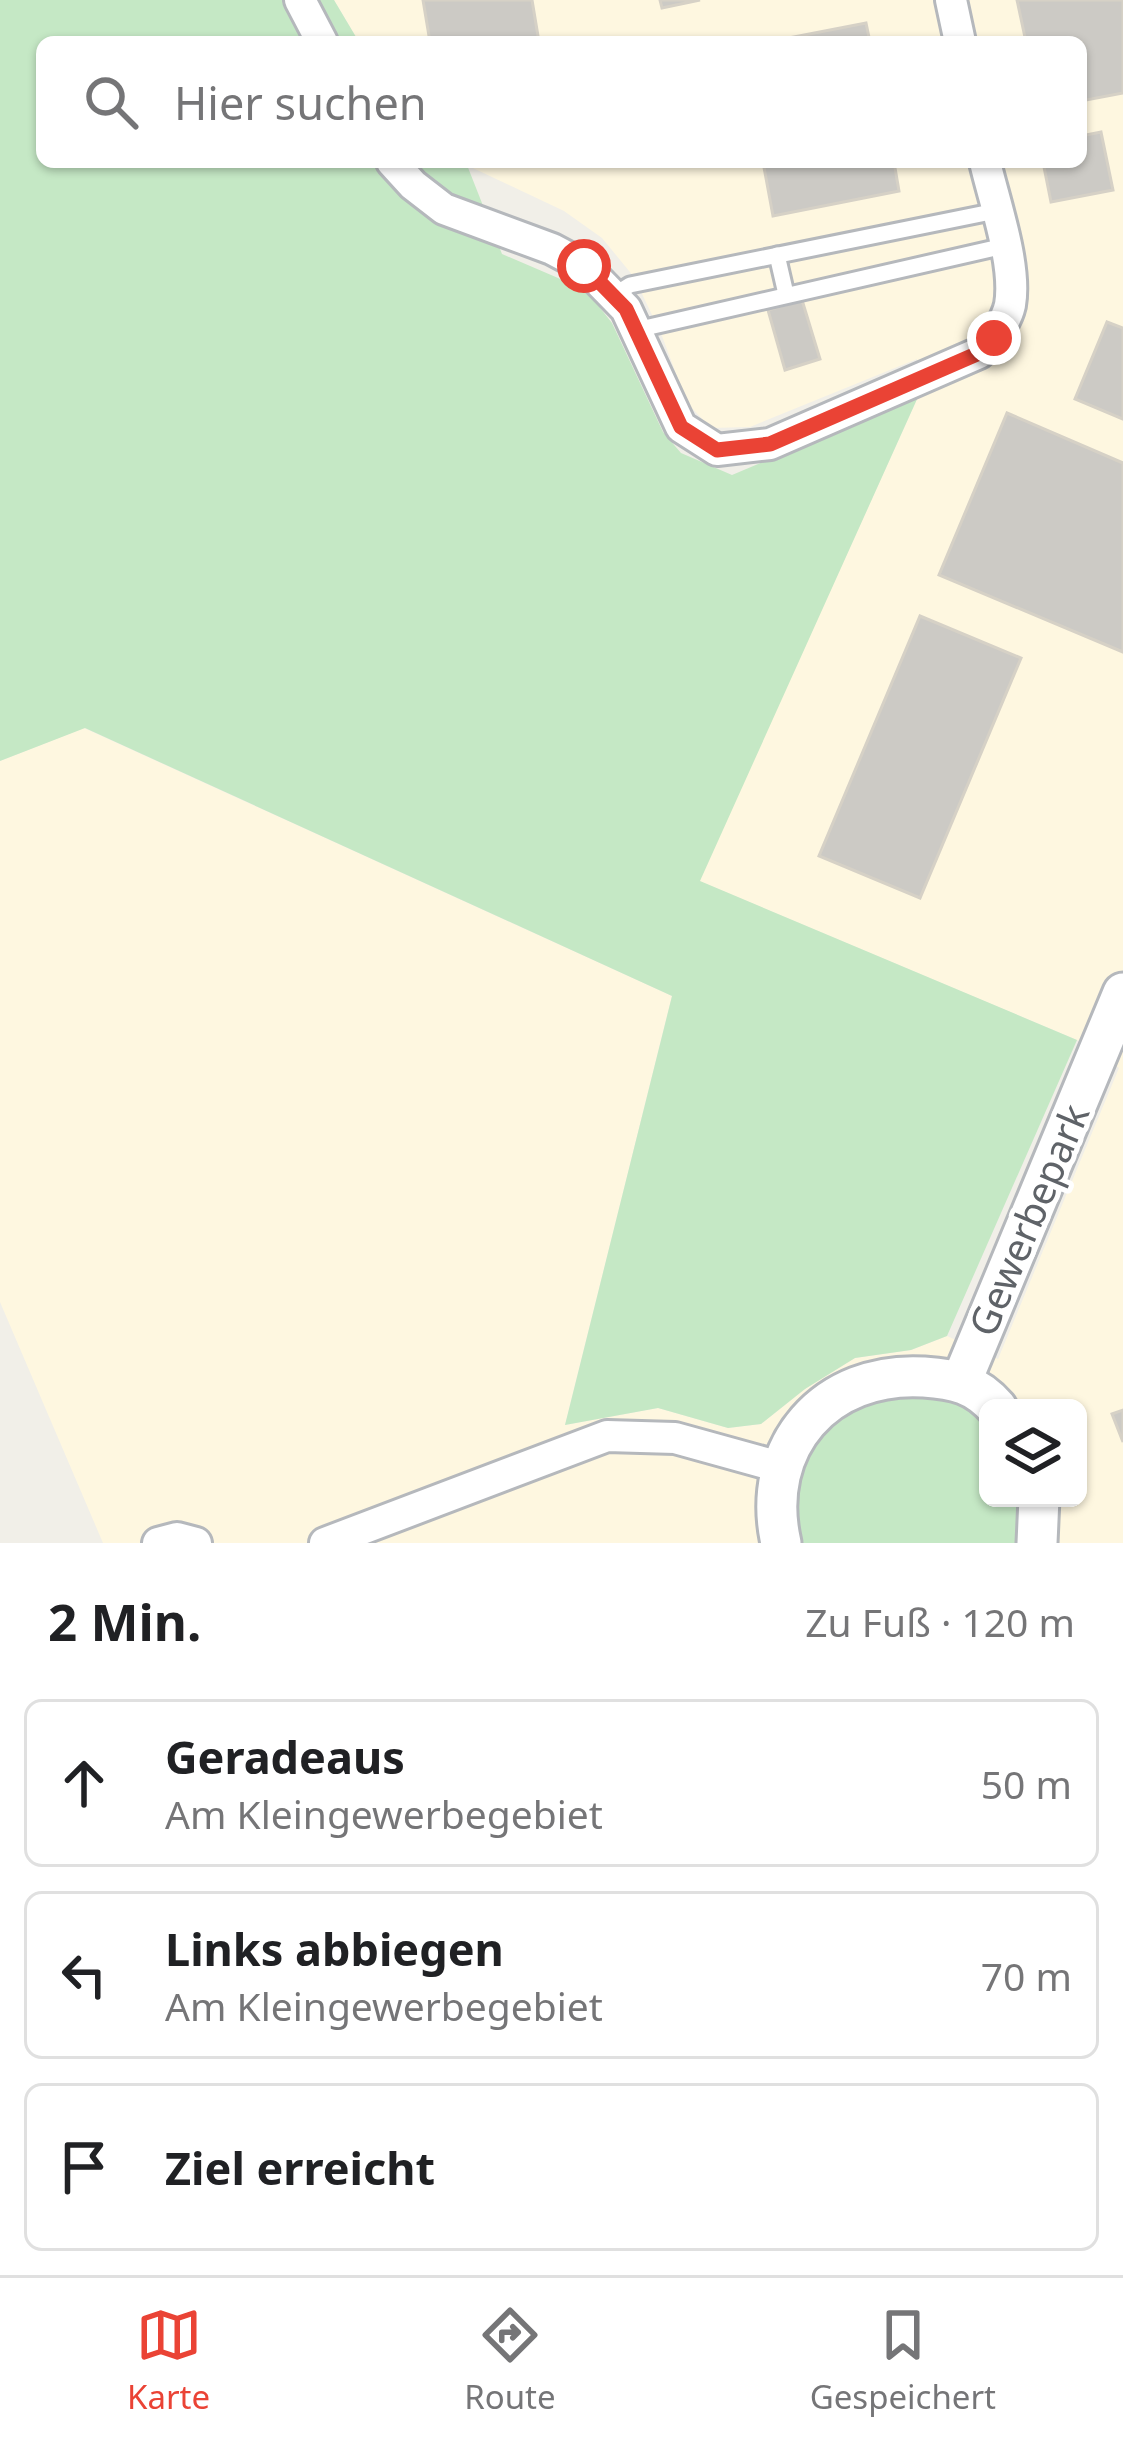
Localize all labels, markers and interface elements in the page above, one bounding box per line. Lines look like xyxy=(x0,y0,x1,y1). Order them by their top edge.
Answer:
search box xyxy=(36,36,1087,168)
icon: search xyxy=(78,69,144,135)
text: Hier suchen xyxy=(174,72,427,133)
route start xyxy=(557,239,611,293)
route end xyxy=(967,311,1021,365)
street label: Gewerbepark xyxy=(955,1095,1100,1344)
map controls xyxy=(979,1399,1087,1507)
button: layers xyxy=(979,1399,1087,1507)
text: 2 Min. xyxy=(48,1586,201,1656)
text: Zu Fuß · 120 m xyxy=(805,1595,1075,1648)
text: Geradeaus xyxy=(165,1726,405,1787)
icon: ahead xyxy=(51,1750,117,1816)
text: 50 m xyxy=(981,1757,1072,1810)
text: Am Kleingewerbegebiet xyxy=(165,1787,603,1840)
text: Links abbiegen xyxy=(165,1918,504,1979)
icon: left xyxy=(51,1942,117,2008)
text: 70 m xyxy=(981,1949,1072,2002)
text: Am Kleingewerbegebiet xyxy=(165,1979,603,2032)
icon: arrive xyxy=(51,2134,117,2200)
text: Ziel erreicht xyxy=(165,2137,435,2198)
tab: Karte xyxy=(127,2302,210,2419)
tab: Route xyxy=(464,2302,556,2419)
tab: Gespeichert xyxy=(810,2302,996,2419)

